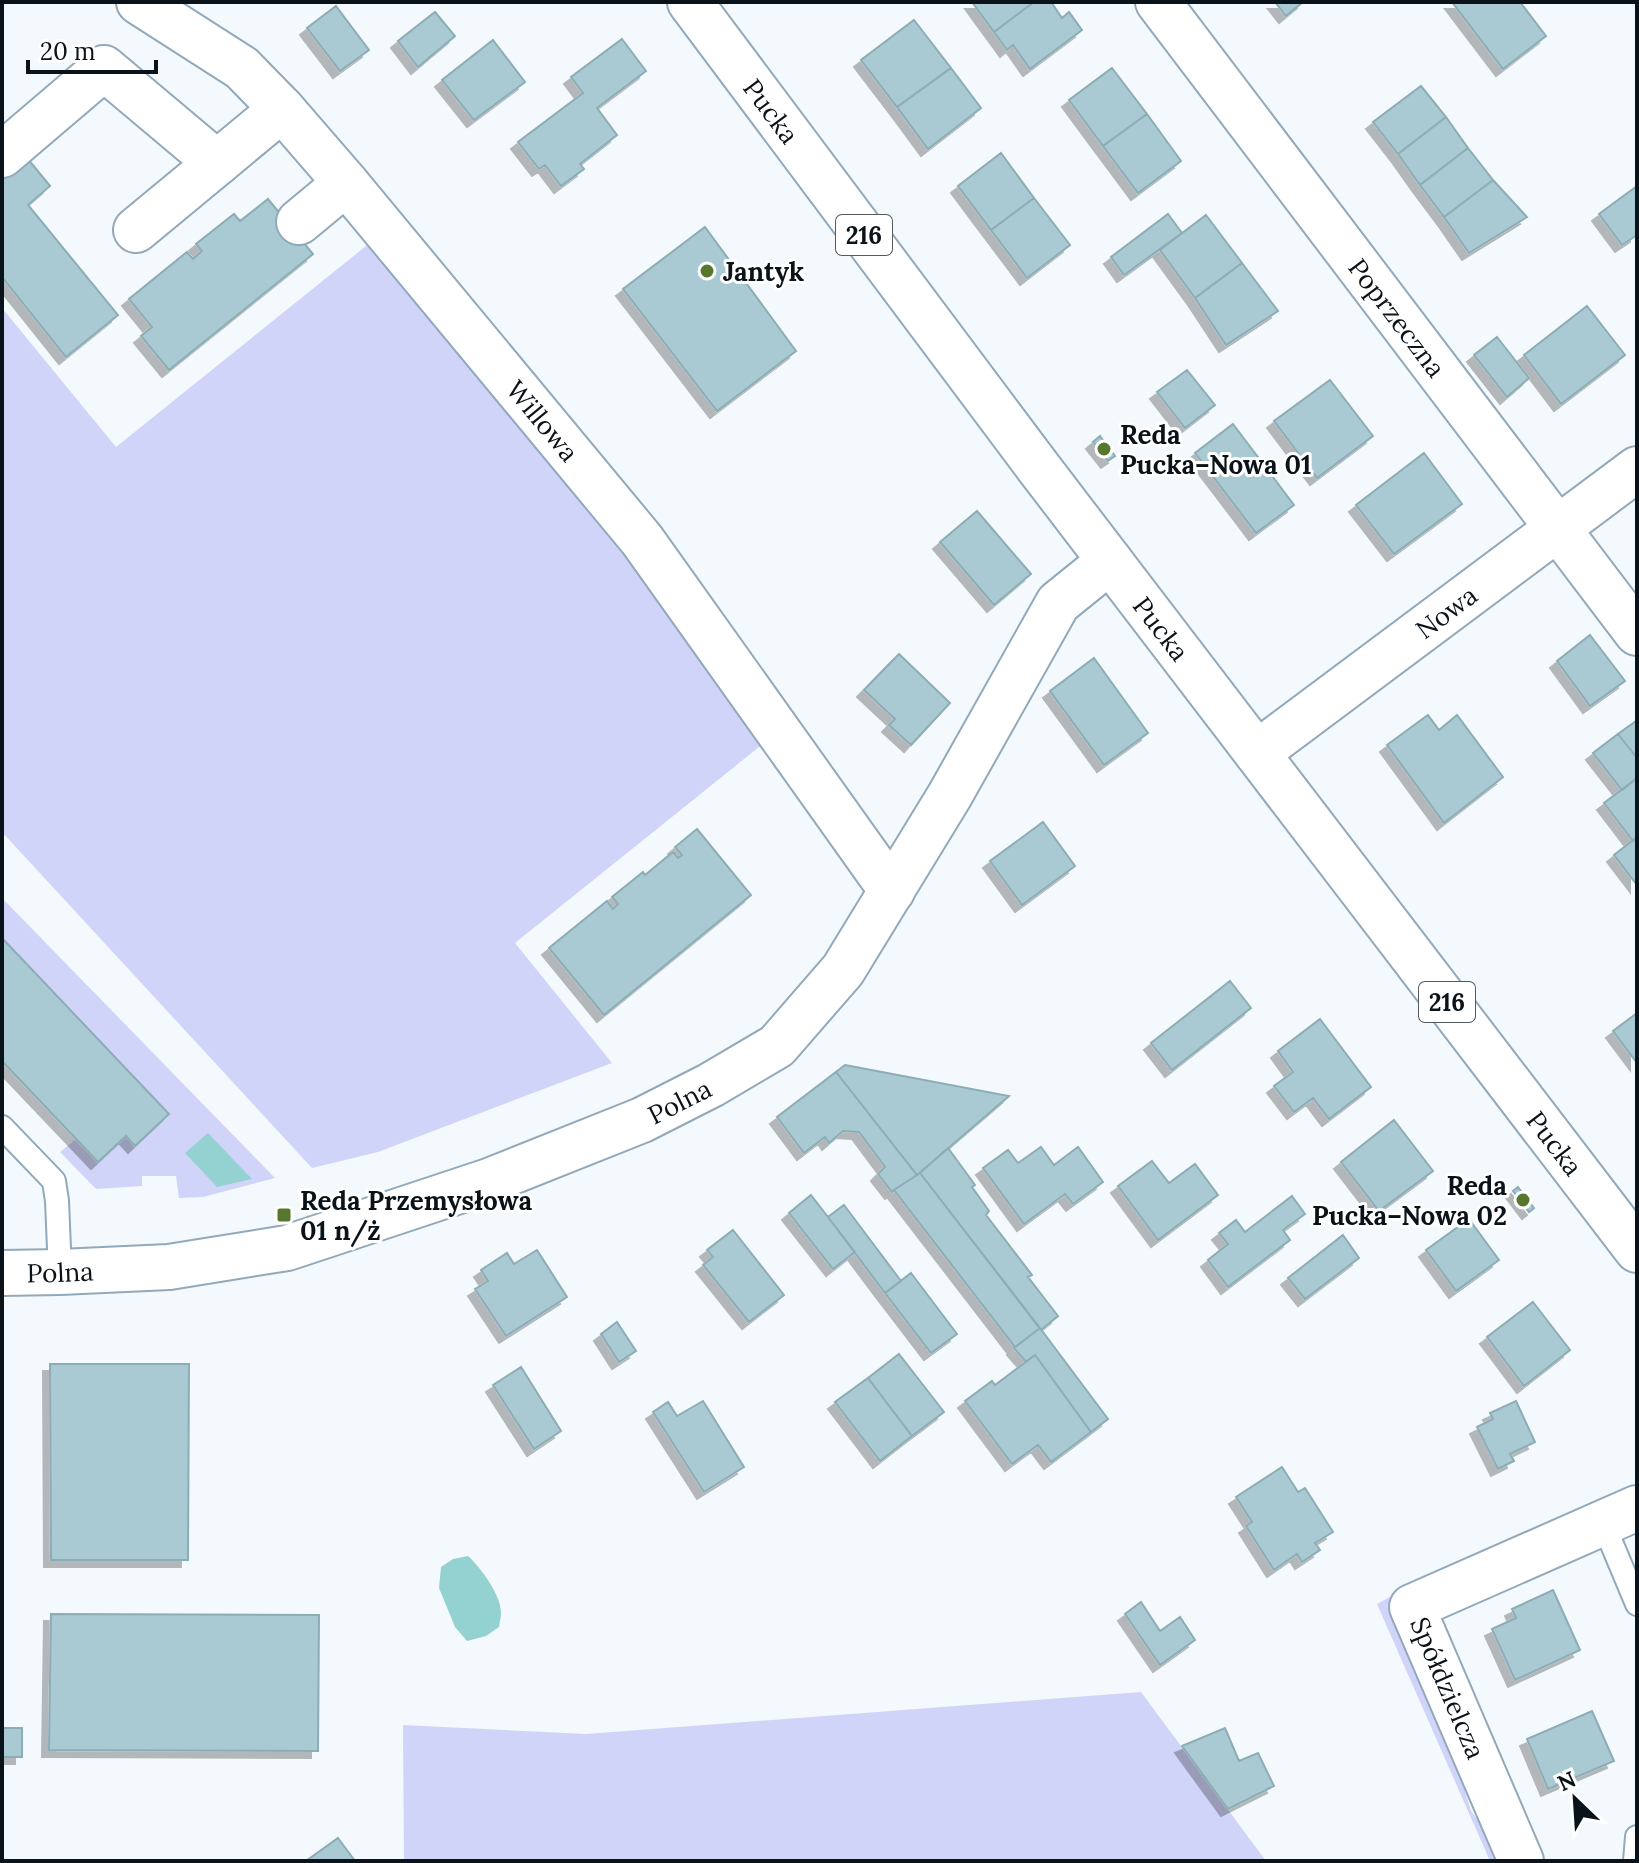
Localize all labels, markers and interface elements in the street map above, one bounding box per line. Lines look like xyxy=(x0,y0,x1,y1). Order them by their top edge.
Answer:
scale bar xyxy=(28,24,156,74)
text: 20 m xyxy=(40,36,96,67)
street label: Pucka xyxy=(737,72,806,150)
road number: 216 xyxy=(836,215,892,255)
street label: Poprzeczna xyxy=(1342,251,1453,383)
place label: Jantyk xyxy=(723,255,804,288)
marker: Jantyk xyxy=(698,262,716,280)
street label: Willowa xyxy=(500,373,586,468)
place label: Reda Pucka–Nowa 01 xyxy=(1120,418,1312,481)
marker: Reda Pucka–Nowa 01 xyxy=(1095,440,1113,458)
street label: Nowa xyxy=(1409,578,1483,645)
street label: Pucka xyxy=(1126,590,1197,667)
road number: 216 xyxy=(1419,982,1475,1022)
street label: Polna xyxy=(642,1071,717,1131)
street label: Pucka xyxy=(1520,1104,1590,1182)
place label: Reda Pucka–Nowa 02 xyxy=(1312,1169,1507,1232)
place label: Reda Przemysłowa 01 n/ż xyxy=(300,1184,532,1248)
marker: Reda Pucka–Nowa 02 xyxy=(1514,1191,1532,1209)
marker: Reda Przemysłowa 01 n/ż xyxy=(275,1206,293,1224)
street label: Polna xyxy=(26,1254,94,1289)
street label: Spółdzielcza xyxy=(1403,1612,1493,1764)
north arrow xyxy=(1535,1759,1615,1839)
text: N xyxy=(1553,1765,1580,1797)

